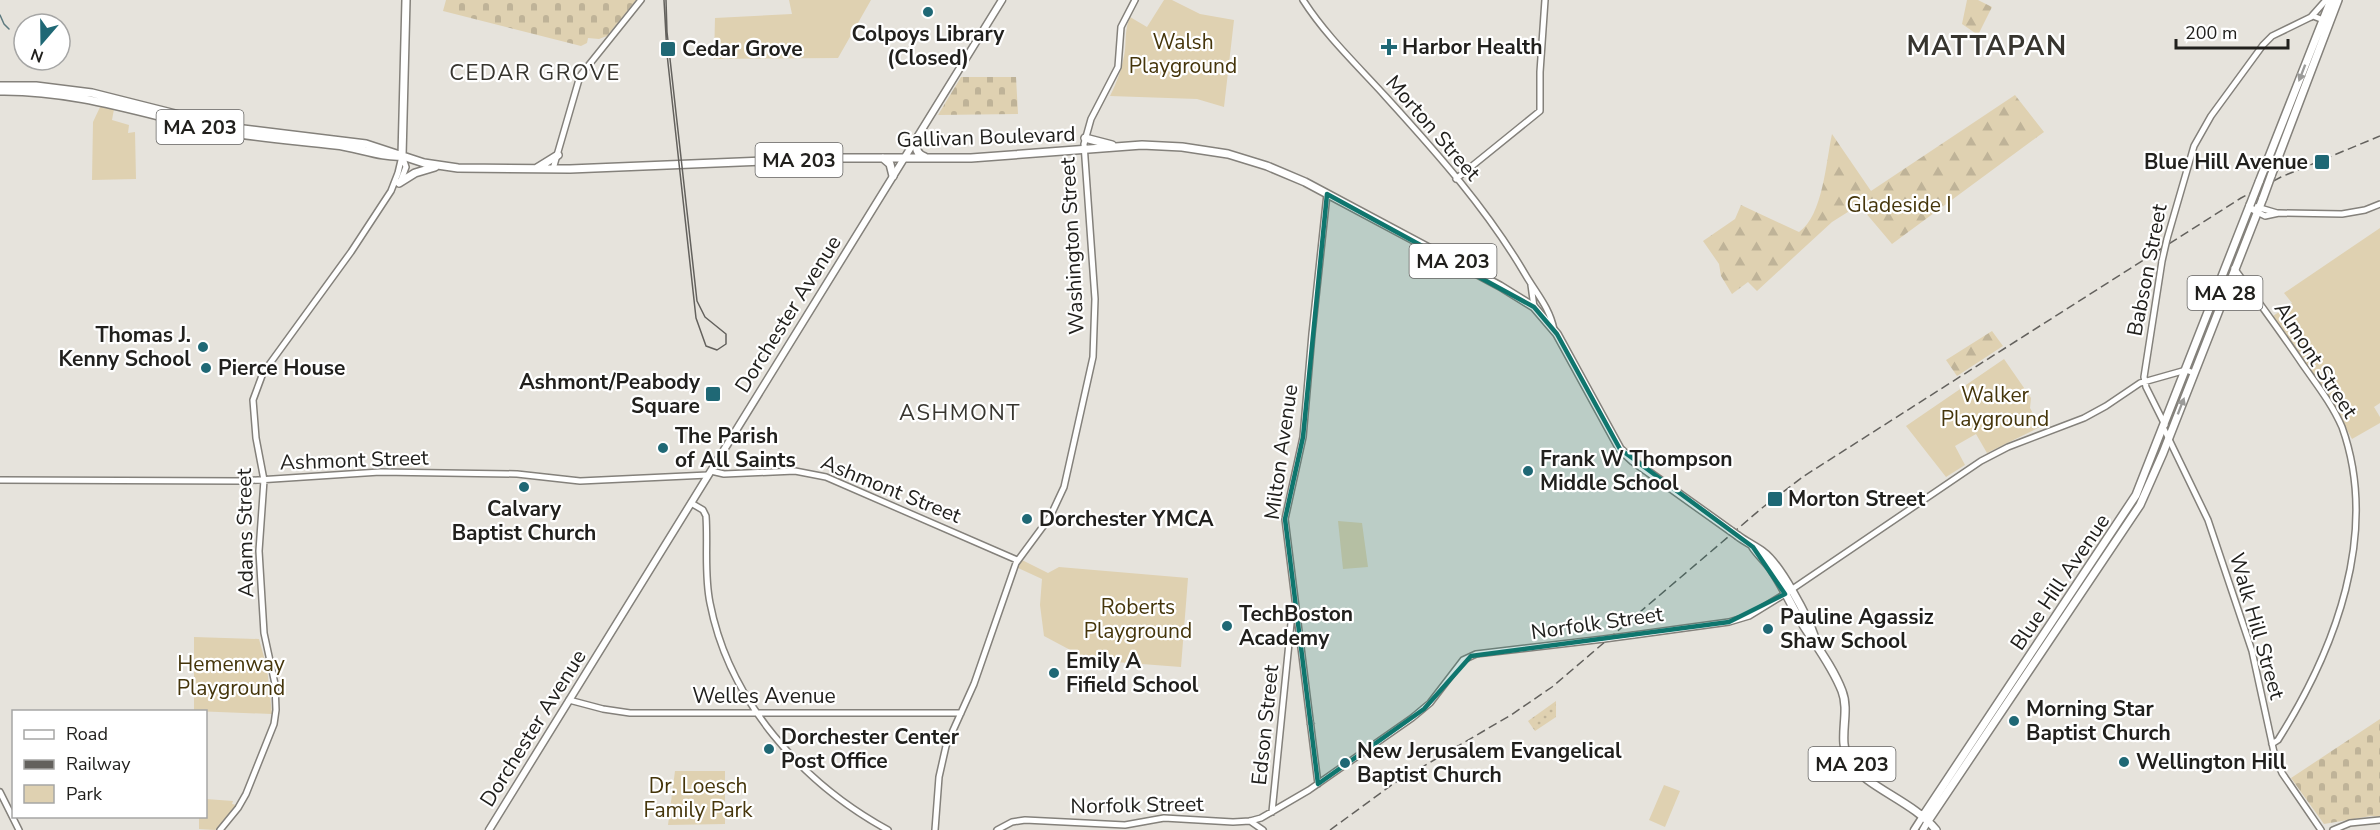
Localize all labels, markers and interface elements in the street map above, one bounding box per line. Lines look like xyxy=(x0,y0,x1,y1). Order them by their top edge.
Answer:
marker: Colpoys Library (Closed) xyxy=(921,5,935,19)
north arrow xyxy=(12,12,72,72)
scale bar xyxy=(2176,12,2288,50)
place label: Colpoys Library (Closed) xyxy=(852,20,1005,72)
text: 200 m xyxy=(2185,21,2237,45)
park label: Walsh Playground xyxy=(1129,28,1237,80)
district label: MATTAPAN xyxy=(1906,28,2068,65)
place label: Harbor Health xyxy=(1402,33,1542,61)
place label: Cedar Grove xyxy=(682,35,803,63)
marker: Harbor Health xyxy=(1380,38,1398,56)
marker: Cedar Grove xyxy=(659,40,677,58)
text: N xyxy=(28,43,47,68)
district label: CEDAR GROVE xyxy=(449,58,621,88)
one-way arrow xyxy=(2297,65,2307,83)
street label: Morton Street xyxy=(1379,69,1487,187)
road number: MA 203 xyxy=(156,110,244,144)
street label: Gallivan Boulevard xyxy=(896,120,1076,154)
road number: MA 203 xyxy=(756,143,842,177)
place label: Blue Hill Avenue xyxy=(2144,148,2308,176)
marker: Blue Hill Avenue xyxy=(2313,153,2331,171)
street label: Washington Street xyxy=(1053,156,1091,335)
park label: Gladeside I xyxy=(1846,191,1952,219)
street label: Babson Street xyxy=(2120,201,2174,338)
street label: Dorchester Avenue xyxy=(728,230,848,398)
road number: MA 203 xyxy=(1410,244,1496,278)
road number: MA 28 xyxy=(2188,276,2262,310)
street label: Almont Street xyxy=(2268,297,2364,424)
place label: Thomas J. Kenny School xyxy=(58,321,191,373)
marker: Thomas J. Kenny School xyxy=(196,340,210,354)
place label: Pierce House xyxy=(218,354,345,382)
marker: Pierce House xyxy=(199,361,213,375)
place label: Ashmont/Peabody Square xyxy=(519,368,701,420)
park label: Walker Playground xyxy=(1941,381,2049,433)
street label: Milton Avenue xyxy=(1258,382,1304,522)
marker: Ashmont/Peabody Square xyxy=(704,385,722,403)
one-way arrow xyxy=(2176,396,2186,414)
district label: ASHMONT xyxy=(899,398,1021,428)
place label: The Parish of All Saints xyxy=(675,422,796,474)
marker: The Parish of All Saints xyxy=(656,441,670,455)
street label: Ashmont Street xyxy=(279,443,430,477)
place label: Frank W Thompson Middle School xyxy=(1540,445,1733,497)
street label: Ashmont Street xyxy=(817,448,966,530)
marker: Frank W Thompson Middle School xyxy=(1521,464,1535,478)
street label: Adams Street xyxy=(230,467,260,598)
marker: Calvary Baptist Church xyxy=(517,480,531,494)
place label: Morton Street xyxy=(1788,485,1926,513)
marker: Morton Street xyxy=(1766,490,1784,508)
place label: Calvary Baptist Church xyxy=(452,495,596,547)
place label: Dorchester YMCA xyxy=(1039,505,1214,533)
street label: Blue Hill Avenue xyxy=(2004,508,2116,656)
marker: Dorchester YMCA xyxy=(1020,512,1034,526)
street label: Walk Hill Street xyxy=(2223,549,2291,703)
park label: Roberts Playground xyxy=(1084,593,1192,645)
place label: TechBoston Academy xyxy=(1239,600,1353,652)
street label: Norfolk Street xyxy=(1529,600,1665,646)
place label: Pauline Agassiz Shaw School xyxy=(1780,603,1934,655)
marker: TechBoston Academy xyxy=(1220,619,1234,633)
marker: Pauline Agassiz Shaw School xyxy=(1761,622,1775,636)
street label: Dorchester Avenue xyxy=(473,644,593,812)
place label: Emily A Fifield School xyxy=(1066,647,1199,699)
park label: Hemenway Playground xyxy=(177,650,285,702)
street label: Edson Street xyxy=(1245,663,1285,787)
marker: Emily A Fifield School xyxy=(1047,666,1061,680)
street label: Welles Avenue xyxy=(692,682,836,710)
place label: Morning Star Baptist Church xyxy=(2026,695,2171,747)
legend xyxy=(12,710,207,818)
marker: Morning Star Baptist Church xyxy=(2007,714,2021,728)
one-way arrow xyxy=(1306,717,1316,736)
text: Road xyxy=(66,722,108,746)
place label: Dorchester Center Post Office xyxy=(781,723,960,775)
place label: New Jerusalem Evangelical Baptist Church xyxy=(1357,737,1622,789)
marker: Dorchester Center Post Office xyxy=(762,742,776,756)
road number: MA 203 xyxy=(1808,747,1896,781)
place label: Wellington Hill xyxy=(2136,748,2286,776)
text: Railway xyxy=(66,752,131,776)
marker: Wellington Hill xyxy=(2117,755,2131,769)
marker: New Jerusalem Evangelical Baptist Church xyxy=(1338,756,1352,770)
park label: Dr. Loesch Family Park xyxy=(643,772,753,824)
text: Park xyxy=(66,782,103,806)
street label: Norfolk Street xyxy=(1070,790,1204,820)

